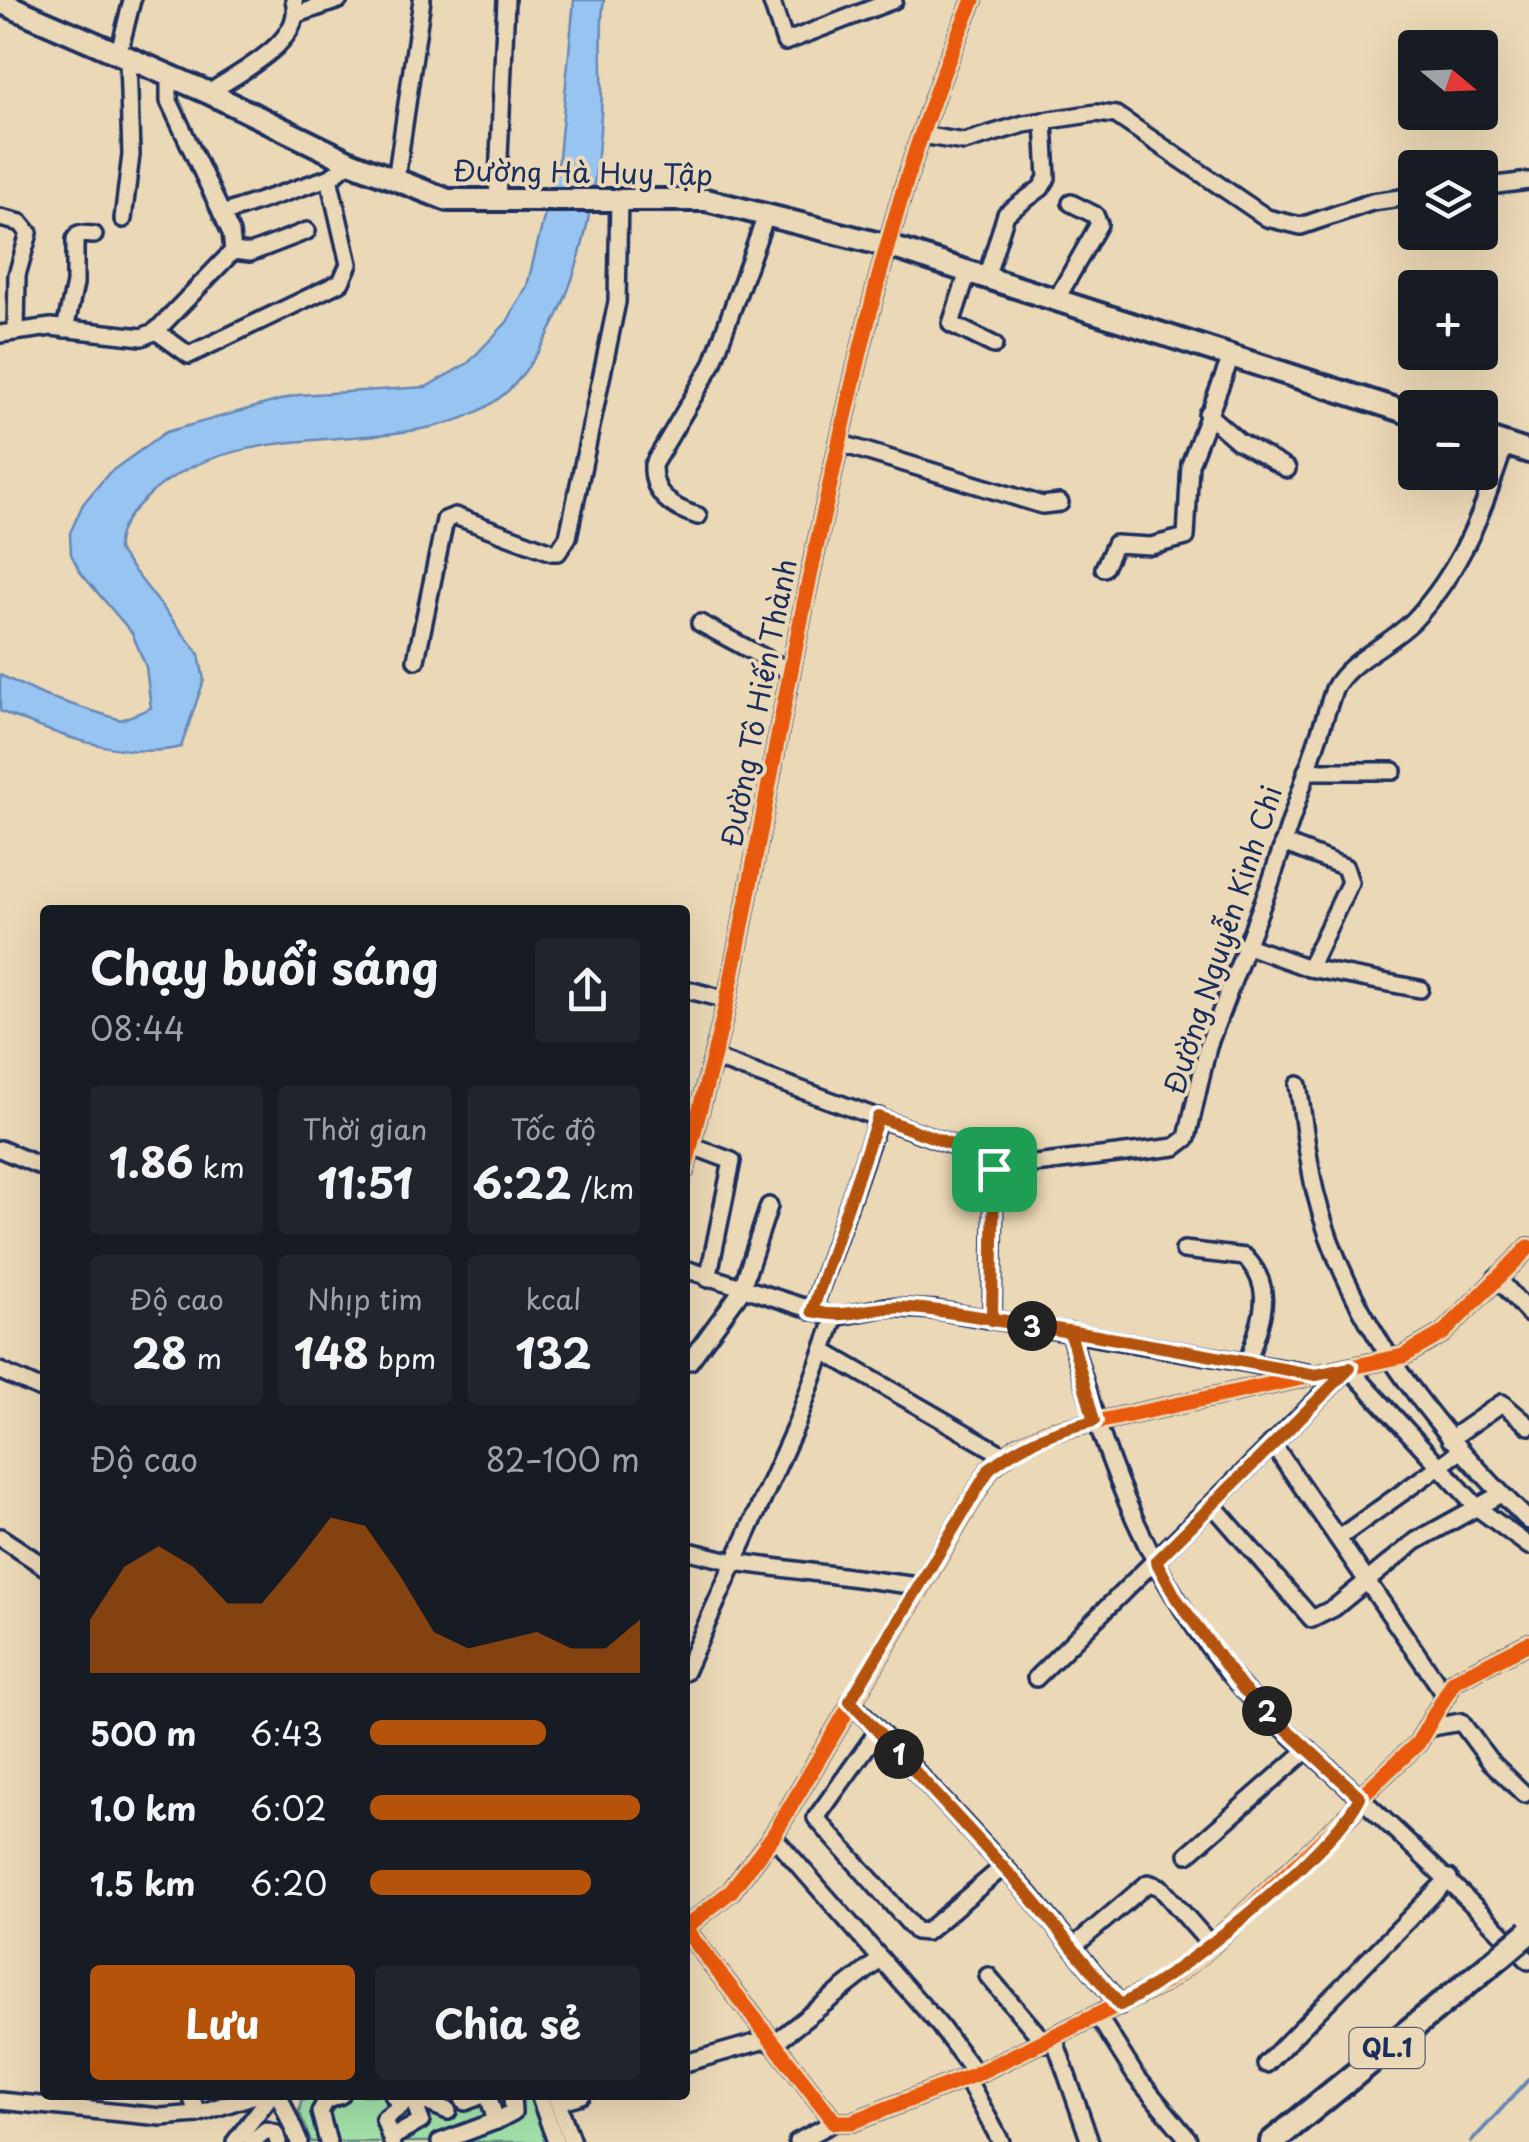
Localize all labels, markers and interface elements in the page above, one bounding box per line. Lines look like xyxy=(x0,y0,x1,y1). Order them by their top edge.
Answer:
north arrow xyxy=(1398,30,1498,130)
map controls xyxy=(1398,30,1498,490)
street label: Đường Hà Huy Tập xyxy=(453,148,713,195)
button: layers xyxy=(1398,150,1498,250)
button: + xyxy=(1398,270,1498,370)
button: − xyxy=(1398,390,1498,490)
street label: Đường Tô Hiến Thành xyxy=(708,555,807,851)
street label: Đường Nguyễn Kinh Chi xyxy=(1151,780,1292,1099)
text: Chạy buổi sáng xyxy=(90,932,439,1000)
button: share xyxy=(535,938,640,1043)
text: 08:44 xyxy=(90,1004,185,1052)
text: Thời gian xyxy=(303,1107,427,1150)
text: Tốc độ xyxy=(511,1107,596,1150)
pin xyxy=(952,1127,1037,1212)
text: 1.86 xyxy=(109,1129,193,1192)
icon: arrive xyxy=(967,1142,1022,1197)
text: km xyxy=(193,1145,245,1188)
text: 11:51 xyxy=(317,1150,413,1213)
text: 6:22 xyxy=(472,1150,571,1213)
text: /km xyxy=(571,1166,634,1209)
text: Độ cao xyxy=(129,1277,224,1320)
text: Nhịp tim xyxy=(307,1277,423,1320)
text: kcal xyxy=(525,1277,581,1320)
pin: 3 xyxy=(1007,1301,1057,1351)
text: 3 xyxy=(1023,1304,1041,1347)
text: 28 xyxy=(131,1320,187,1383)
text: 148 xyxy=(294,1320,369,1383)
text: 132 xyxy=(515,1320,591,1383)
text: m xyxy=(187,1336,222,1379)
text: bpm xyxy=(369,1336,436,1379)
text: Độ cao xyxy=(90,1435,198,1483)
text: 82–100 m xyxy=(486,1435,640,1483)
pin: 2 xyxy=(1242,1686,1292,1736)
text: 2 xyxy=(1257,1689,1277,1732)
text: 500 m xyxy=(90,1709,196,1757)
text: 6:43 xyxy=(250,1709,323,1757)
pin: 1 xyxy=(874,1729,924,1779)
text: 1 xyxy=(892,1732,906,1775)
text: 1.0 km xyxy=(90,1784,196,1832)
text: 6:02 xyxy=(250,1784,327,1832)
text: 1.5 km xyxy=(90,1859,195,1907)
text: 6:20 xyxy=(250,1859,327,1907)
button: Lưu xyxy=(90,1965,355,2080)
button: Chia sẻ xyxy=(375,1965,640,2080)
road number: QL.1 xyxy=(1350,2028,1424,2068)

